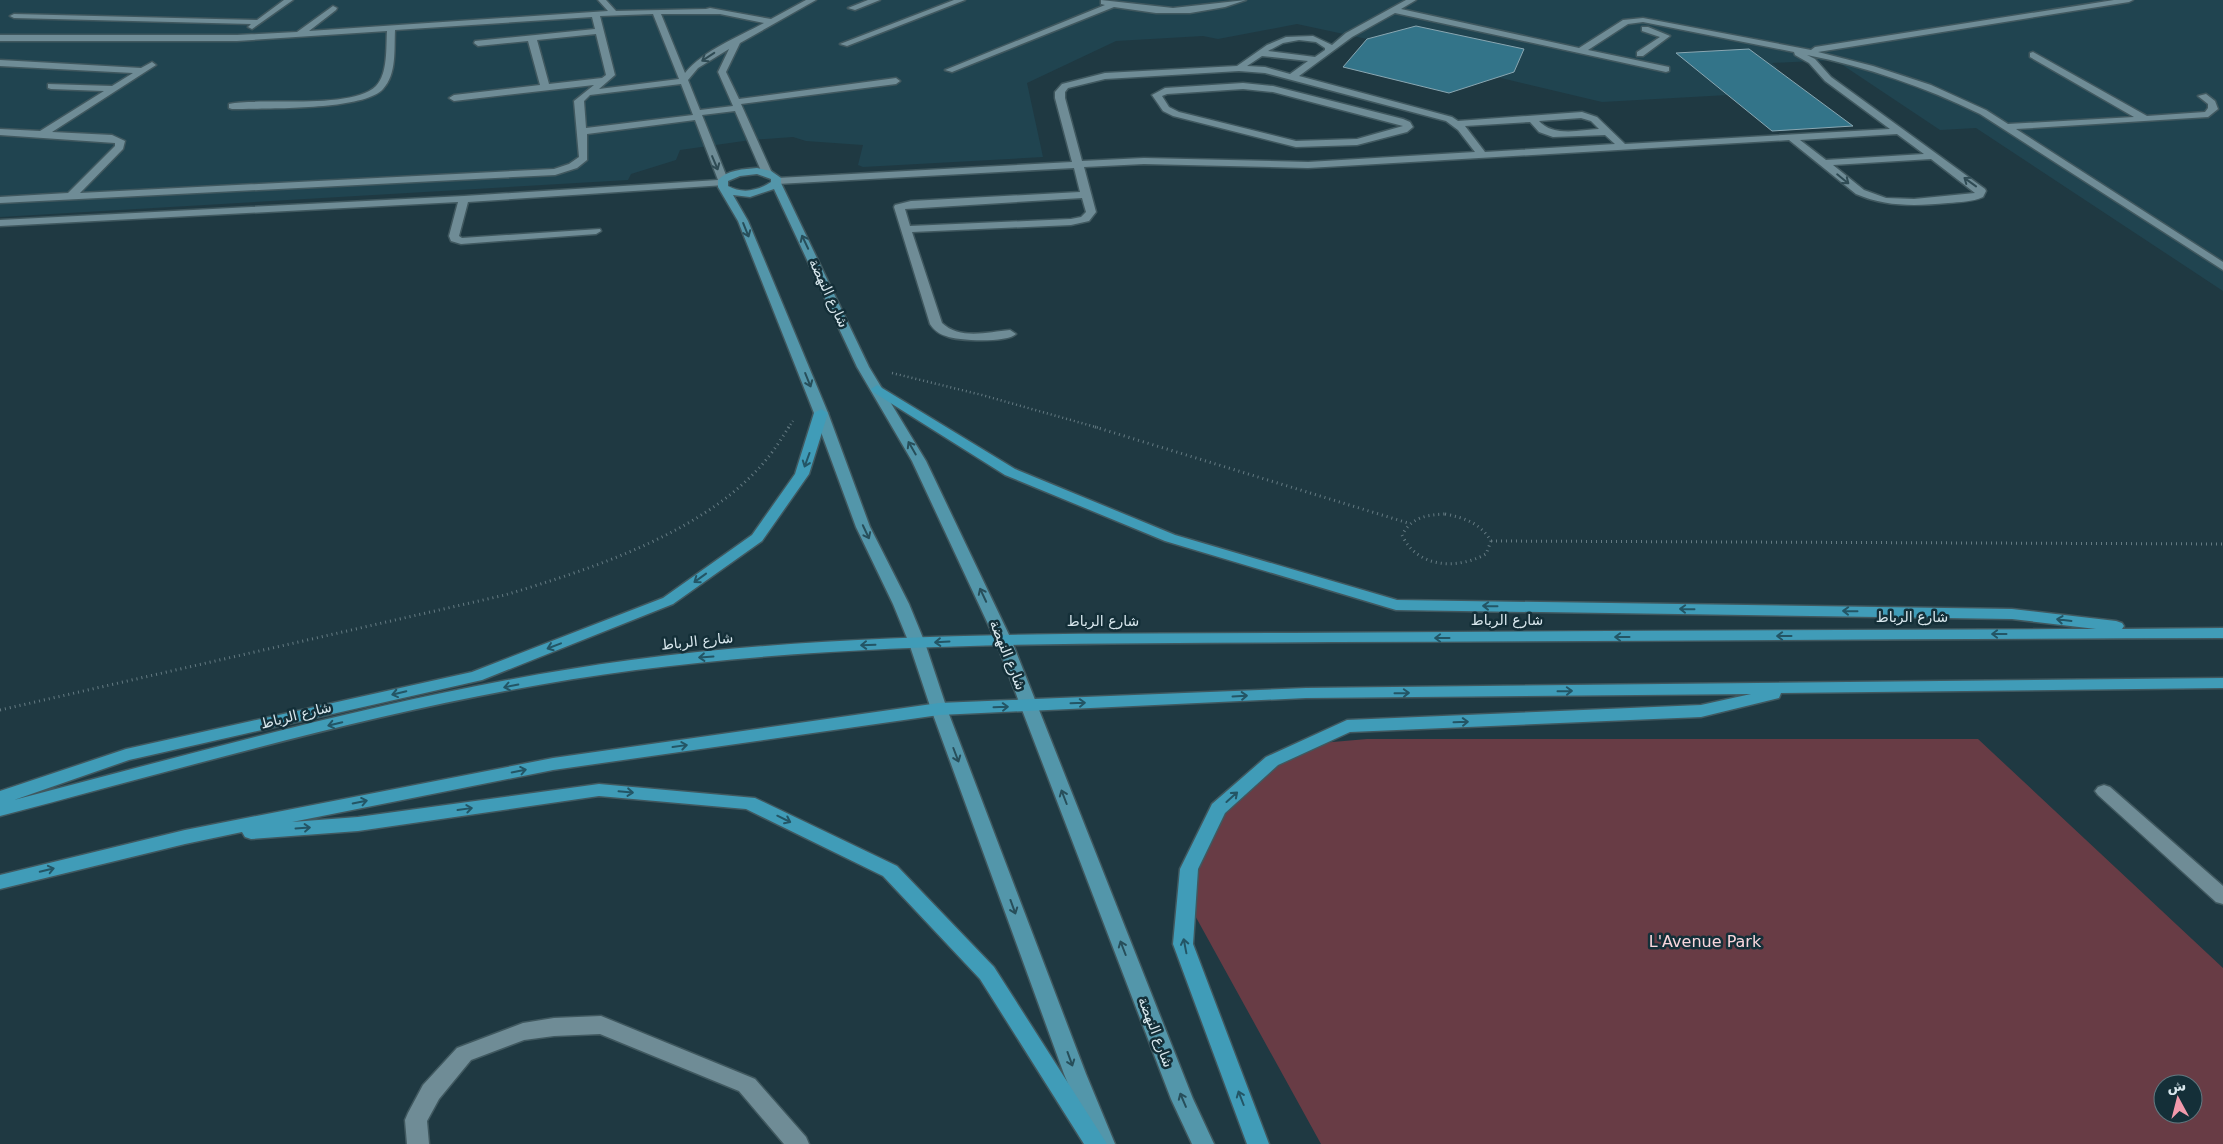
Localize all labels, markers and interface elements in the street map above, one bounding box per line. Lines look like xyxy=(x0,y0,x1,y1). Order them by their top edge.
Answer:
one-way arrow xyxy=(701,52,715,63)
one-way arrow xyxy=(711,155,721,170)
one-way arrow xyxy=(1836,173,1849,184)
one-way arrow xyxy=(1964,176,1977,187)
one-way arrow xyxy=(742,222,752,237)
one-way arrow xyxy=(800,235,809,250)
street label: شارع النهضة xyxy=(805,256,852,330)
one-way arrow xyxy=(803,372,813,387)
one-way arrow xyxy=(906,442,916,456)
one-way arrow xyxy=(802,452,811,467)
one-way arrow xyxy=(862,524,871,539)
one-way arrow xyxy=(693,573,707,583)
one-way arrow xyxy=(977,587,987,602)
one-way arrow xyxy=(1482,601,1498,611)
one-way arrow xyxy=(1679,604,1696,614)
one-way arrow xyxy=(1842,606,1858,616)
street label: شارع الرباط xyxy=(1876,609,1948,626)
street label: شارع الرباط xyxy=(1471,612,1543,629)
street label: شارع الرباط xyxy=(1067,613,1139,630)
one-way arrow xyxy=(2057,615,2073,625)
street label: شارع النهضة xyxy=(986,618,1029,693)
street label: شارع الرباط xyxy=(660,629,734,654)
one-way arrow xyxy=(1992,629,2008,639)
one-way arrow xyxy=(1777,631,1793,641)
one-way arrow xyxy=(1614,632,1630,642)
one-way arrow xyxy=(1434,633,1450,643)
one-way arrow xyxy=(935,637,951,646)
one-way arrow xyxy=(860,640,876,649)
one-way arrow xyxy=(546,642,562,651)
one-way arrow xyxy=(698,652,714,662)
one-way arrow xyxy=(503,682,519,691)
one-way arrow xyxy=(1556,686,1573,696)
one-way arrow xyxy=(1394,688,1410,697)
one-way arrow xyxy=(391,689,407,698)
one-way arrow xyxy=(1232,692,1248,701)
street label: شارع الرباط xyxy=(259,698,333,733)
one-way arrow xyxy=(1069,699,1085,708)
one-way arrow xyxy=(993,702,1009,711)
one-way arrow xyxy=(1452,717,1468,726)
one-way arrow xyxy=(327,720,343,729)
one-way arrow xyxy=(672,741,688,751)
one-way arrow xyxy=(952,747,961,762)
one-way arrow xyxy=(511,766,527,775)
one-way arrow xyxy=(617,787,633,797)
one-way arrow xyxy=(1059,790,1068,805)
one-way arrow xyxy=(1225,791,1238,803)
one-way arrow xyxy=(352,797,368,807)
one-way arrow xyxy=(456,804,472,814)
one-way arrow xyxy=(776,815,791,825)
one-way arrow xyxy=(295,824,311,833)
one-way arrow xyxy=(39,865,55,874)
one-way arrow xyxy=(1009,899,1018,914)
park label: L'Avenue Park xyxy=(1649,932,1762,951)
one-way arrow xyxy=(1180,938,1190,954)
one-way arrow xyxy=(1118,941,1127,956)
street label: شارع النهضة xyxy=(1134,995,1177,1070)
one-way arrow xyxy=(1066,1051,1075,1067)
north arrow xyxy=(2153,1074,2203,1124)
text: ش xyxy=(2166,1077,2187,1095)
one-way arrow xyxy=(1236,1091,1245,1106)
one-way arrow xyxy=(1177,1093,1187,1108)

